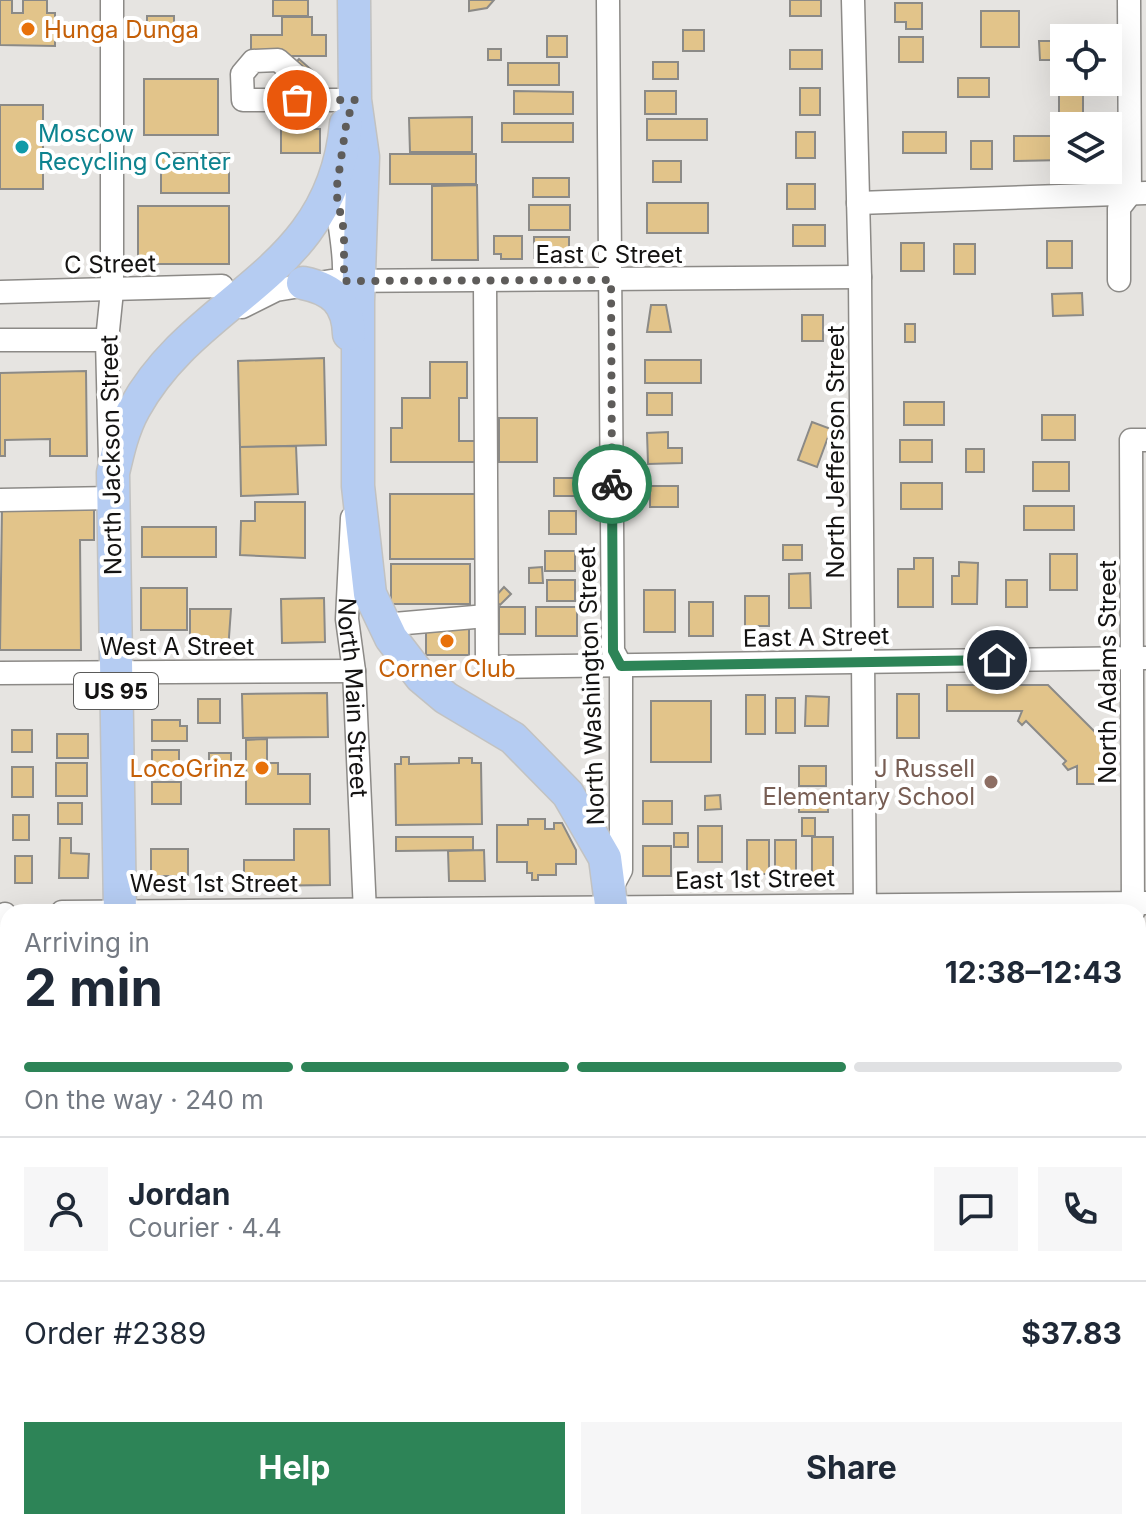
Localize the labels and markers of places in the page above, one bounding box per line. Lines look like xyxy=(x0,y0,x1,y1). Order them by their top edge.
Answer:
place label: Hunga Dunga xyxy=(44,15,199,44)
marker: Hunga Dunga xyxy=(19,20,37,38)
pin xyxy=(263,66,331,134)
place label: Moscow Recycling Center xyxy=(38,119,231,176)
marker: Moscow Recycling Center xyxy=(13,138,31,156)
pin xyxy=(963,626,1031,694)
marker: Corner Club xyxy=(438,632,456,650)
place label: Corner Club xyxy=(378,654,516,683)
place label: LocoGrinz xyxy=(129,754,246,783)
place label: J Russell Elementary School xyxy=(763,754,975,811)
marker: LocoGrinz xyxy=(253,759,271,777)
marker: J Russell Elementary School xyxy=(982,773,1000,791)

